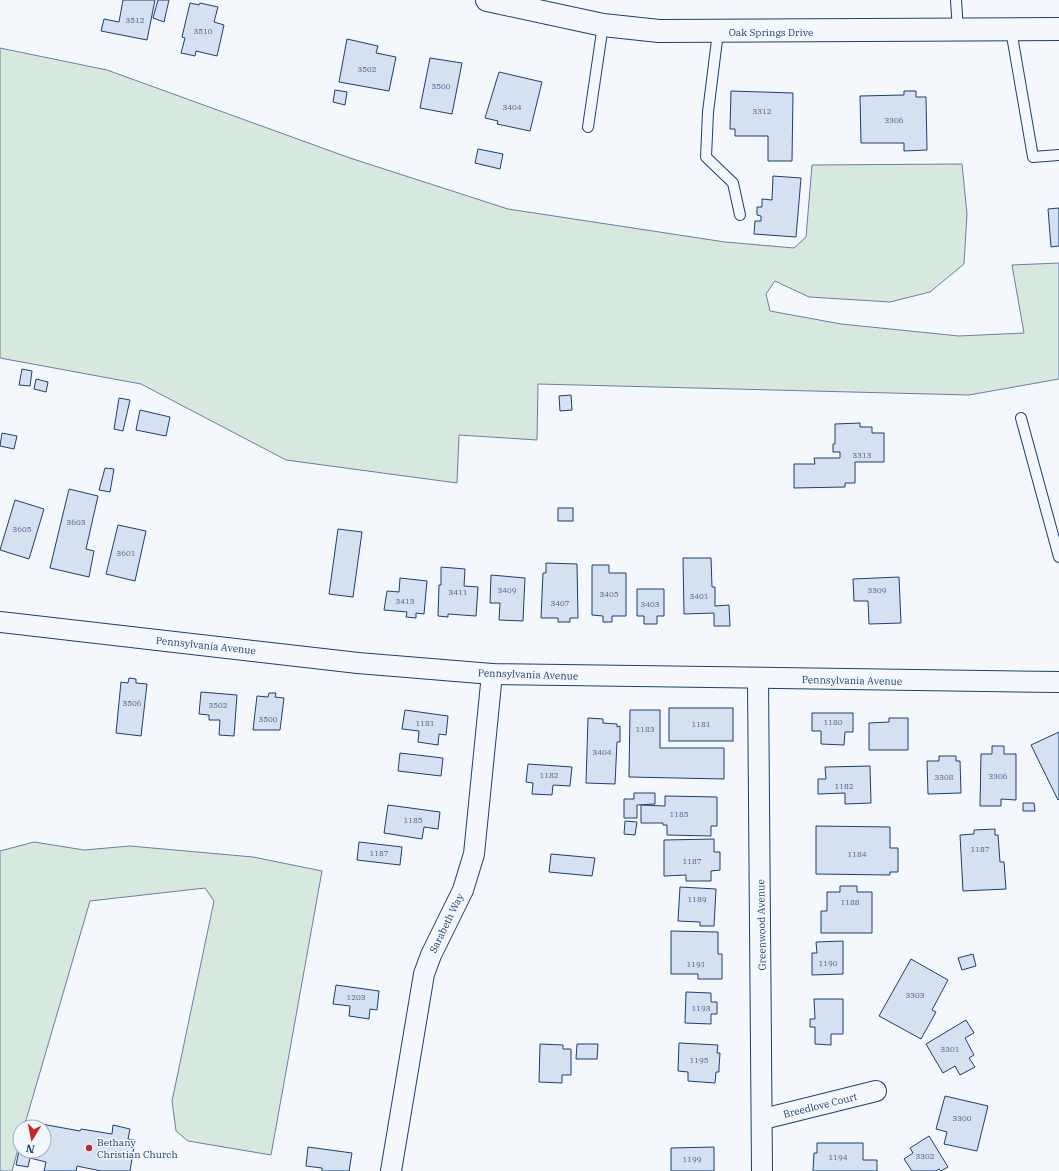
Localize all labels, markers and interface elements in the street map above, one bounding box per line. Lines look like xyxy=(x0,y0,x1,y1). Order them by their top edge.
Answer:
house number: 3512 xyxy=(125,15,145,25)
house number: 3510 xyxy=(193,26,213,36)
street label: Oak Springs Drive xyxy=(729,26,813,39)
house number: 3502 xyxy=(357,64,377,74)
house number: 3500 xyxy=(431,81,451,91)
house number: 3404 xyxy=(502,102,522,112)
house number: 3312 xyxy=(752,106,772,116)
house number: 3306 xyxy=(884,115,904,125)
house number: 3313 xyxy=(852,450,872,460)
house number: 3603 xyxy=(66,517,86,527)
house number: 3605 xyxy=(12,524,32,534)
house number: 3601 xyxy=(116,548,136,558)
house number: 3409 xyxy=(497,585,517,595)
house number: 3309 xyxy=(867,585,887,595)
house number: 3411 xyxy=(448,587,468,597)
house number: 3405 xyxy=(599,589,619,599)
house number: 3401 xyxy=(689,591,709,601)
house number: 3413 xyxy=(395,596,415,606)
house number: 3407 xyxy=(550,598,570,608)
house number: 3403 xyxy=(640,599,660,609)
street label: Pennsylvania Avenue xyxy=(155,634,257,657)
street label: Pennsylvania Avenue xyxy=(478,666,578,683)
street label: Pennsylvania Avenue xyxy=(802,673,902,688)
house number: 3506 xyxy=(122,698,142,708)
house number: 3502 xyxy=(208,700,228,710)
house number: 3500 xyxy=(258,714,278,724)
house number: 1180 xyxy=(823,717,843,727)
house number: 1181 xyxy=(415,718,435,728)
house number: 1181 xyxy=(691,719,711,729)
house number: 1183 xyxy=(635,724,655,734)
house number: 3404 xyxy=(592,747,612,757)
house number: 1182 xyxy=(539,770,559,780)
house number: 3306 xyxy=(988,771,1008,781)
house number: 3308 xyxy=(934,772,954,782)
house number: 1182 xyxy=(834,781,854,791)
house number: 1185 xyxy=(669,809,689,819)
house number: 1185 xyxy=(403,815,423,825)
house number: 1187 xyxy=(970,844,990,854)
house number: 1187 xyxy=(369,848,389,858)
house number: 1184 xyxy=(847,849,867,859)
house number: 1187 xyxy=(682,856,702,866)
street label: Greenwood Avenue xyxy=(754,879,769,971)
street label: Sarabeth Way xyxy=(426,891,467,955)
house number: 1189 xyxy=(687,894,707,904)
house number: 1188 xyxy=(840,897,860,907)
house number: 1190 xyxy=(818,958,838,968)
house number: 1191 xyxy=(686,959,706,969)
house number: 3303 xyxy=(905,990,925,1000)
house number: 1203 xyxy=(346,992,366,1002)
house number: 1193 xyxy=(691,1003,711,1013)
house number: 3301 xyxy=(940,1044,960,1054)
house number: 1195 xyxy=(689,1055,709,1065)
street label: Breedlove Court xyxy=(782,1090,859,1121)
house number: 3300 xyxy=(952,1113,972,1123)
north arrow xyxy=(12,1119,52,1159)
place label: Bethany Christian Church xyxy=(97,1136,178,1161)
text: N xyxy=(24,1141,36,1156)
marker: Bethany Christian Church xyxy=(84,1143,94,1153)
house number: 3302 xyxy=(915,1151,935,1161)
house number: 1194 xyxy=(828,1152,848,1162)
house number: 1199 xyxy=(682,1154,702,1164)

